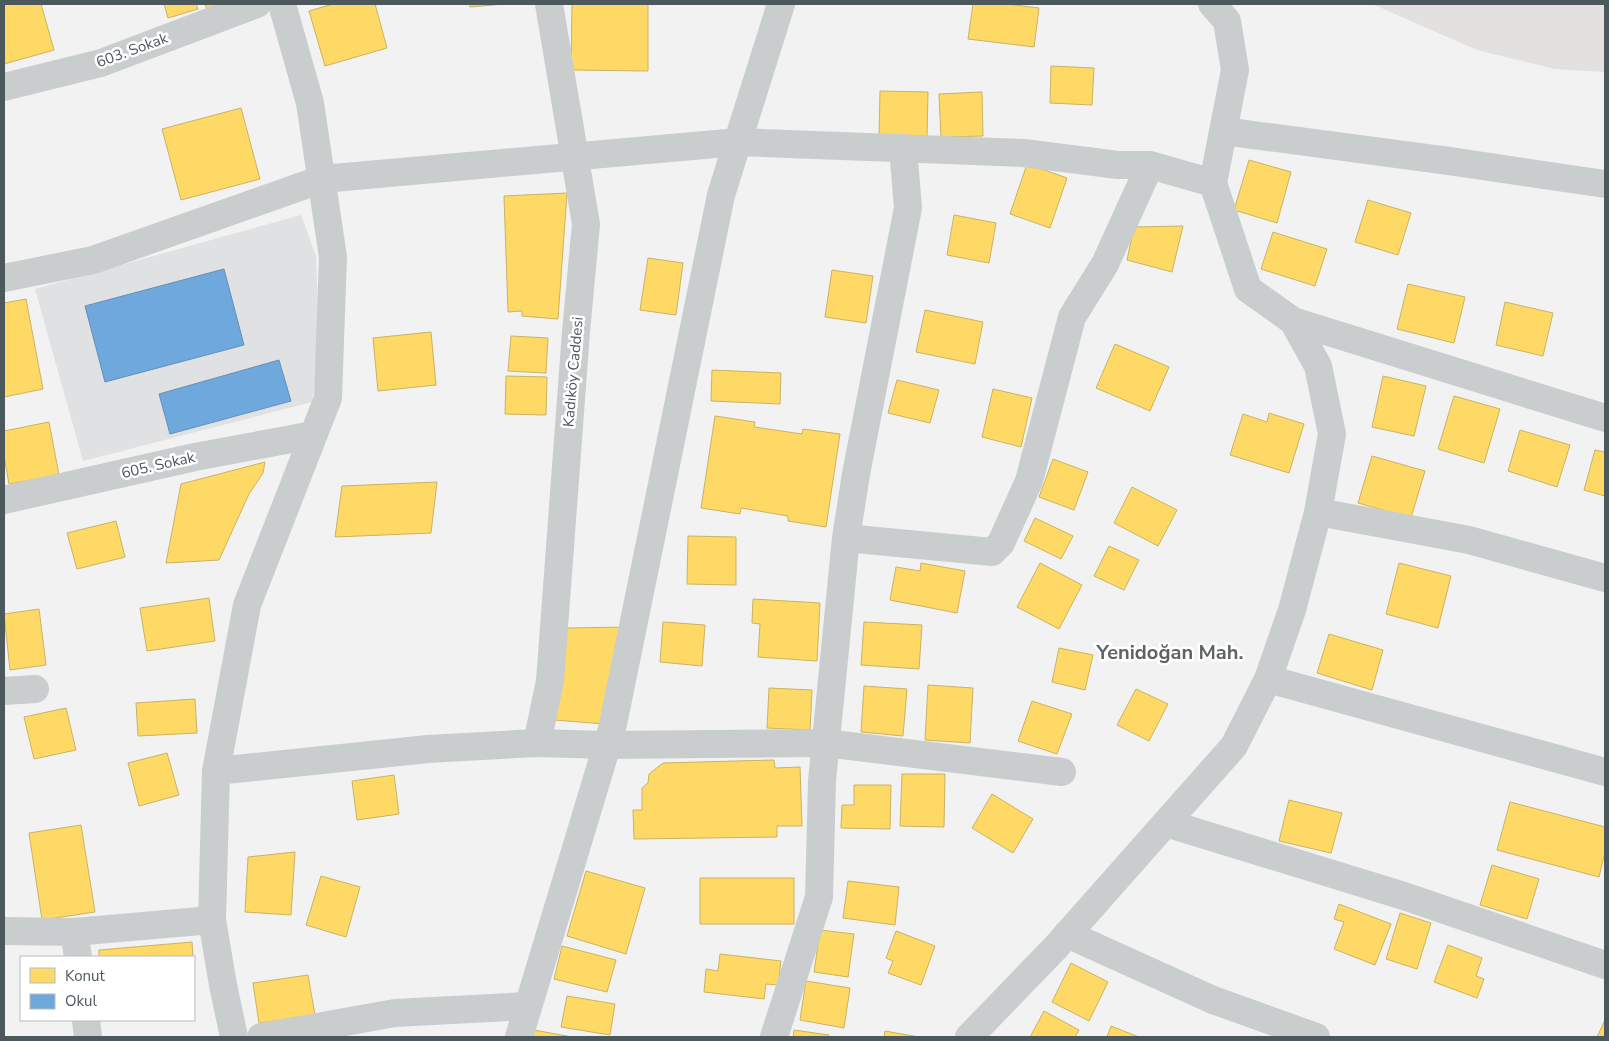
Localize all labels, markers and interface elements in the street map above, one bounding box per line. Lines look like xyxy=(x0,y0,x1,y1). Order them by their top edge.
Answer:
street label: 603. Sokak xyxy=(93,28,171,72)
street label: Kadıköy Caddesi xyxy=(558,316,588,428)
street label: 605. Sokak xyxy=(119,447,197,483)
district label: Yenidoğan Mah. xyxy=(1096,639,1243,666)
legend xyxy=(20,956,195,1021)
text: Konut xyxy=(65,966,105,986)
text: Okul xyxy=(65,991,97,1011)

